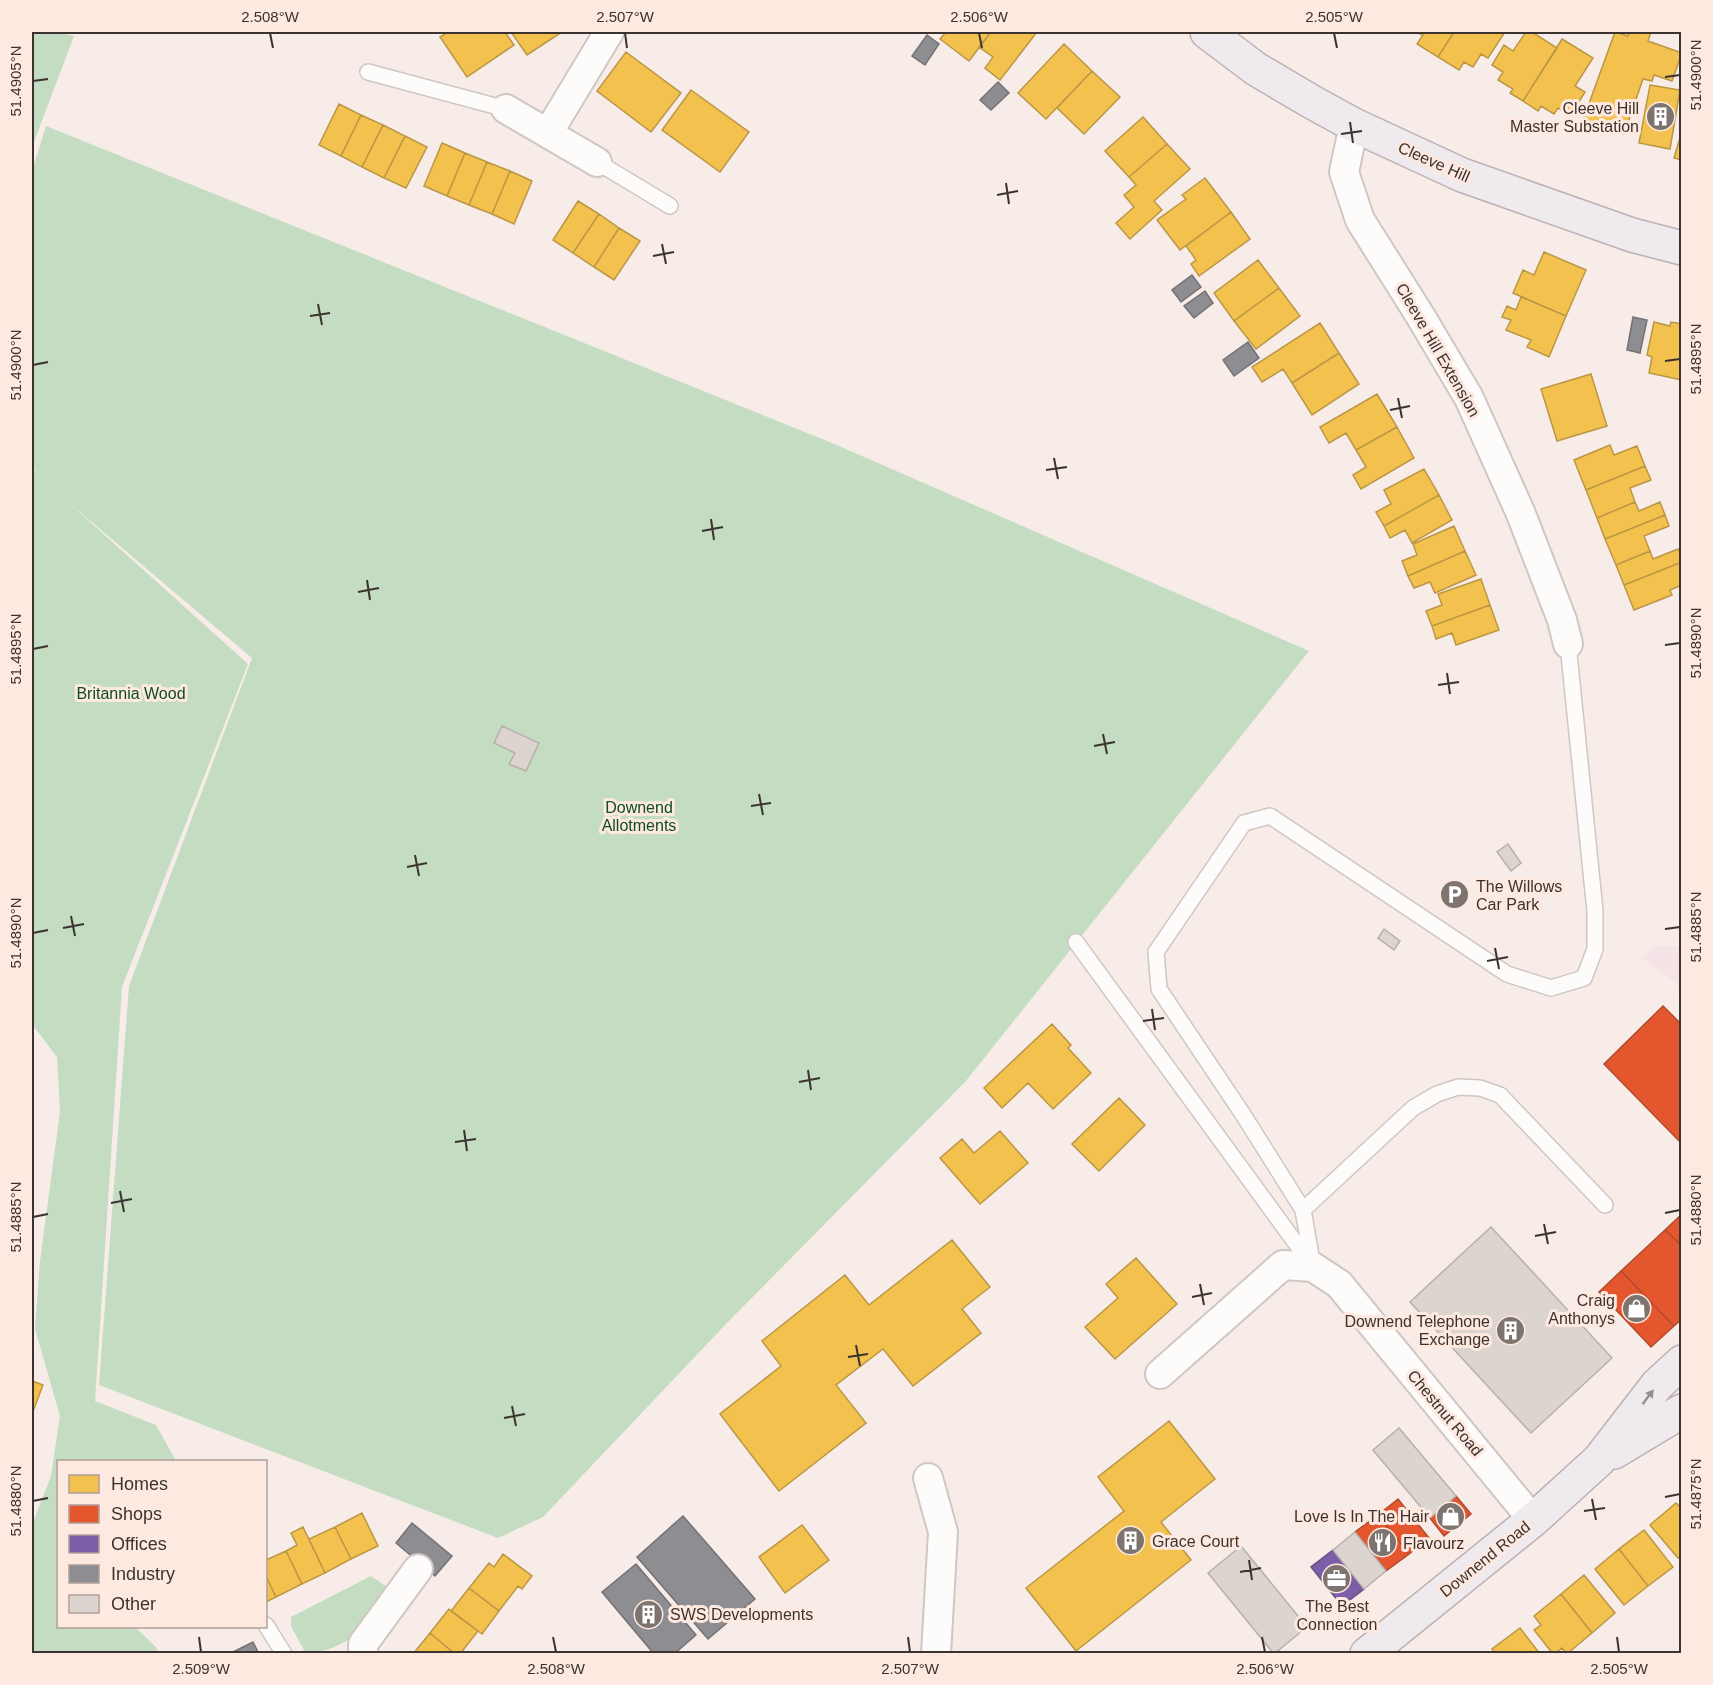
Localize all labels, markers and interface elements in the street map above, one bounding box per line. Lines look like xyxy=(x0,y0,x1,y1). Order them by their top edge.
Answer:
text: 2.508°W xyxy=(241,8,300,25)
text: 2.507°W xyxy=(596,8,655,25)
text: 2.506°W xyxy=(950,8,1009,25)
text: 2.505°W xyxy=(1305,8,1364,25)
text: 51.4900°N xyxy=(1687,39,1704,111)
text: 51.4905°N xyxy=(7,45,24,117)
place label: Cleeve Hill Master Substation xyxy=(1510,100,1639,135)
building icon: Cleeve Hill Master Substation xyxy=(1644,101,1676,133)
street label: Cleeve Hill xyxy=(1396,139,1472,185)
street label: Cleeve Hill Extension xyxy=(1393,280,1483,420)
text: 51.4895°N xyxy=(1687,323,1704,395)
text: 51.4900°N xyxy=(7,329,24,401)
text: 51.4890°N xyxy=(1687,607,1704,679)
text: 51.4895°N xyxy=(7,613,24,685)
park label: Britannia Wood xyxy=(76,685,186,702)
park label: Downend Allotments xyxy=(602,799,676,834)
place label: The Willows Car Park xyxy=(1476,878,1562,913)
parking icon: The Willows Car Park xyxy=(1439,879,1471,911)
text: 51.4885°N xyxy=(1687,891,1704,963)
text: 51.4890°N xyxy=(7,897,24,969)
text: 51.4880°N xyxy=(1687,1174,1704,1246)
text: 51.4885°N xyxy=(7,1181,24,1253)
place label: Craig Anthonys xyxy=(1548,1292,1615,1327)
shop icon: Craig Anthonys xyxy=(1620,1293,1652,1325)
place label: Downend Telephone Exchange xyxy=(1344,1313,1490,1348)
building icon: Downend Telephone Exchange xyxy=(1495,1314,1527,1346)
street label: Chestnut Road xyxy=(1404,1367,1486,1459)
one-way arrow xyxy=(1641,1389,1654,1405)
text: 51.4875°N xyxy=(1687,1458,1704,1530)
legend xyxy=(57,1460,267,1628)
text: 51.4880°N xyxy=(7,1465,24,1537)
text: Homes xyxy=(111,1474,168,1494)
shop icon: Love Is In The Hair xyxy=(1434,1500,1466,1532)
text: Shops xyxy=(111,1504,162,1524)
place label: Love Is In The Hair xyxy=(1294,1508,1430,1525)
street label: Downend Road xyxy=(1437,1518,1533,1600)
building icon: Grace Court xyxy=(1115,1525,1147,1557)
restaurant icon: Flavourz xyxy=(1366,1527,1398,1559)
place label: Grace Court xyxy=(1152,1533,1240,1550)
text: Offices xyxy=(111,1534,167,1554)
place label: Flavourz xyxy=(1403,1535,1464,1552)
office icon: The Best Connection xyxy=(1321,1562,1353,1594)
text: Industry xyxy=(111,1564,175,1584)
text: Other xyxy=(111,1594,156,1614)
building icon: SWS Developments xyxy=(633,1598,665,1630)
place label: The Best Connection xyxy=(1297,1598,1377,1633)
place label: SWS Developments xyxy=(670,1606,813,1623)
text: 2.509°W xyxy=(172,1660,231,1677)
text: 2.508°W xyxy=(527,1660,586,1677)
text: 2.507°W xyxy=(881,1660,940,1677)
text: 2.506°W xyxy=(1236,1660,1295,1677)
text: 2.505°W xyxy=(1590,1660,1649,1677)

